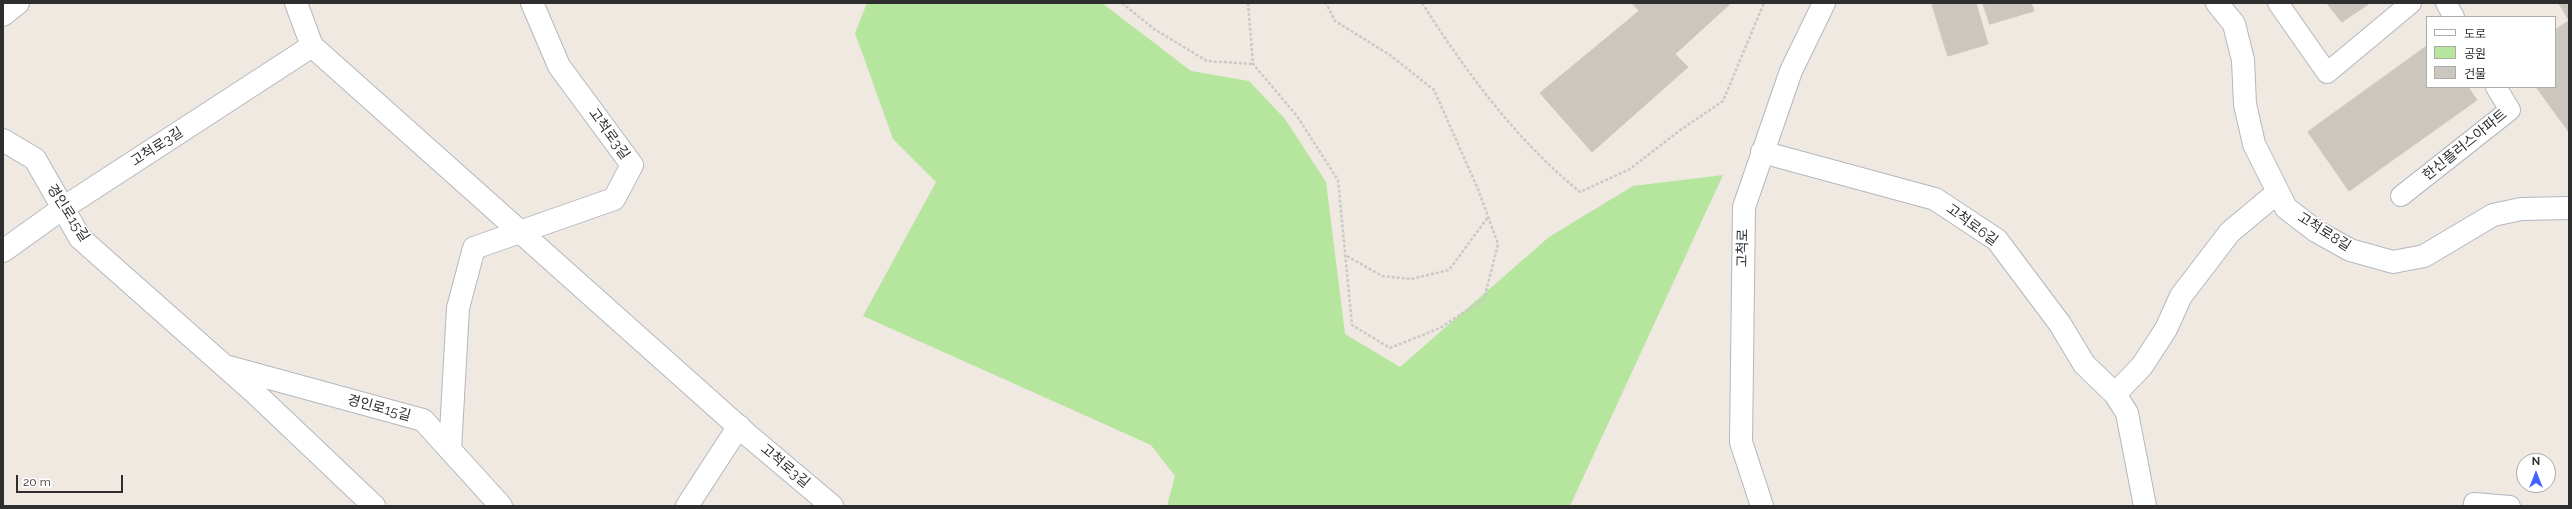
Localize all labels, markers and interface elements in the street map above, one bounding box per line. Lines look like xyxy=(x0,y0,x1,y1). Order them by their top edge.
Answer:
legend xyxy=(2426,16,2556,88)
text: 도로 xyxy=(2464,27,2486,41)
text: 공원 xyxy=(2464,47,2486,61)
text: 건물 xyxy=(2464,67,2486,81)
street label: 고척로3길 xyxy=(585,105,633,163)
street label: 한신플러스아파트 xyxy=(2420,106,2510,184)
street label: 고척로3길 xyxy=(128,124,186,170)
street label: 경인로15길 xyxy=(43,181,93,245)
street label: 고척로6길 xyxy=(1943,201,2001,249)
street label: 고척로8길 xyxy=(2294,209,2354,255)
street label: 고척로 xyxy=(1734,229,1752,267)
street label: 경인로15길 xyxy=(345,391,413,425)
street label: 고척로3길 xyxy=(757,441,813,491)
north arrow xyxy=(2516,453,2556,493)
text: N xyxy=(2532,455,2540,468)
scale bar xyxy=(18,467,125,493)
text: 20 m xyxy=(23,475,51,489)

